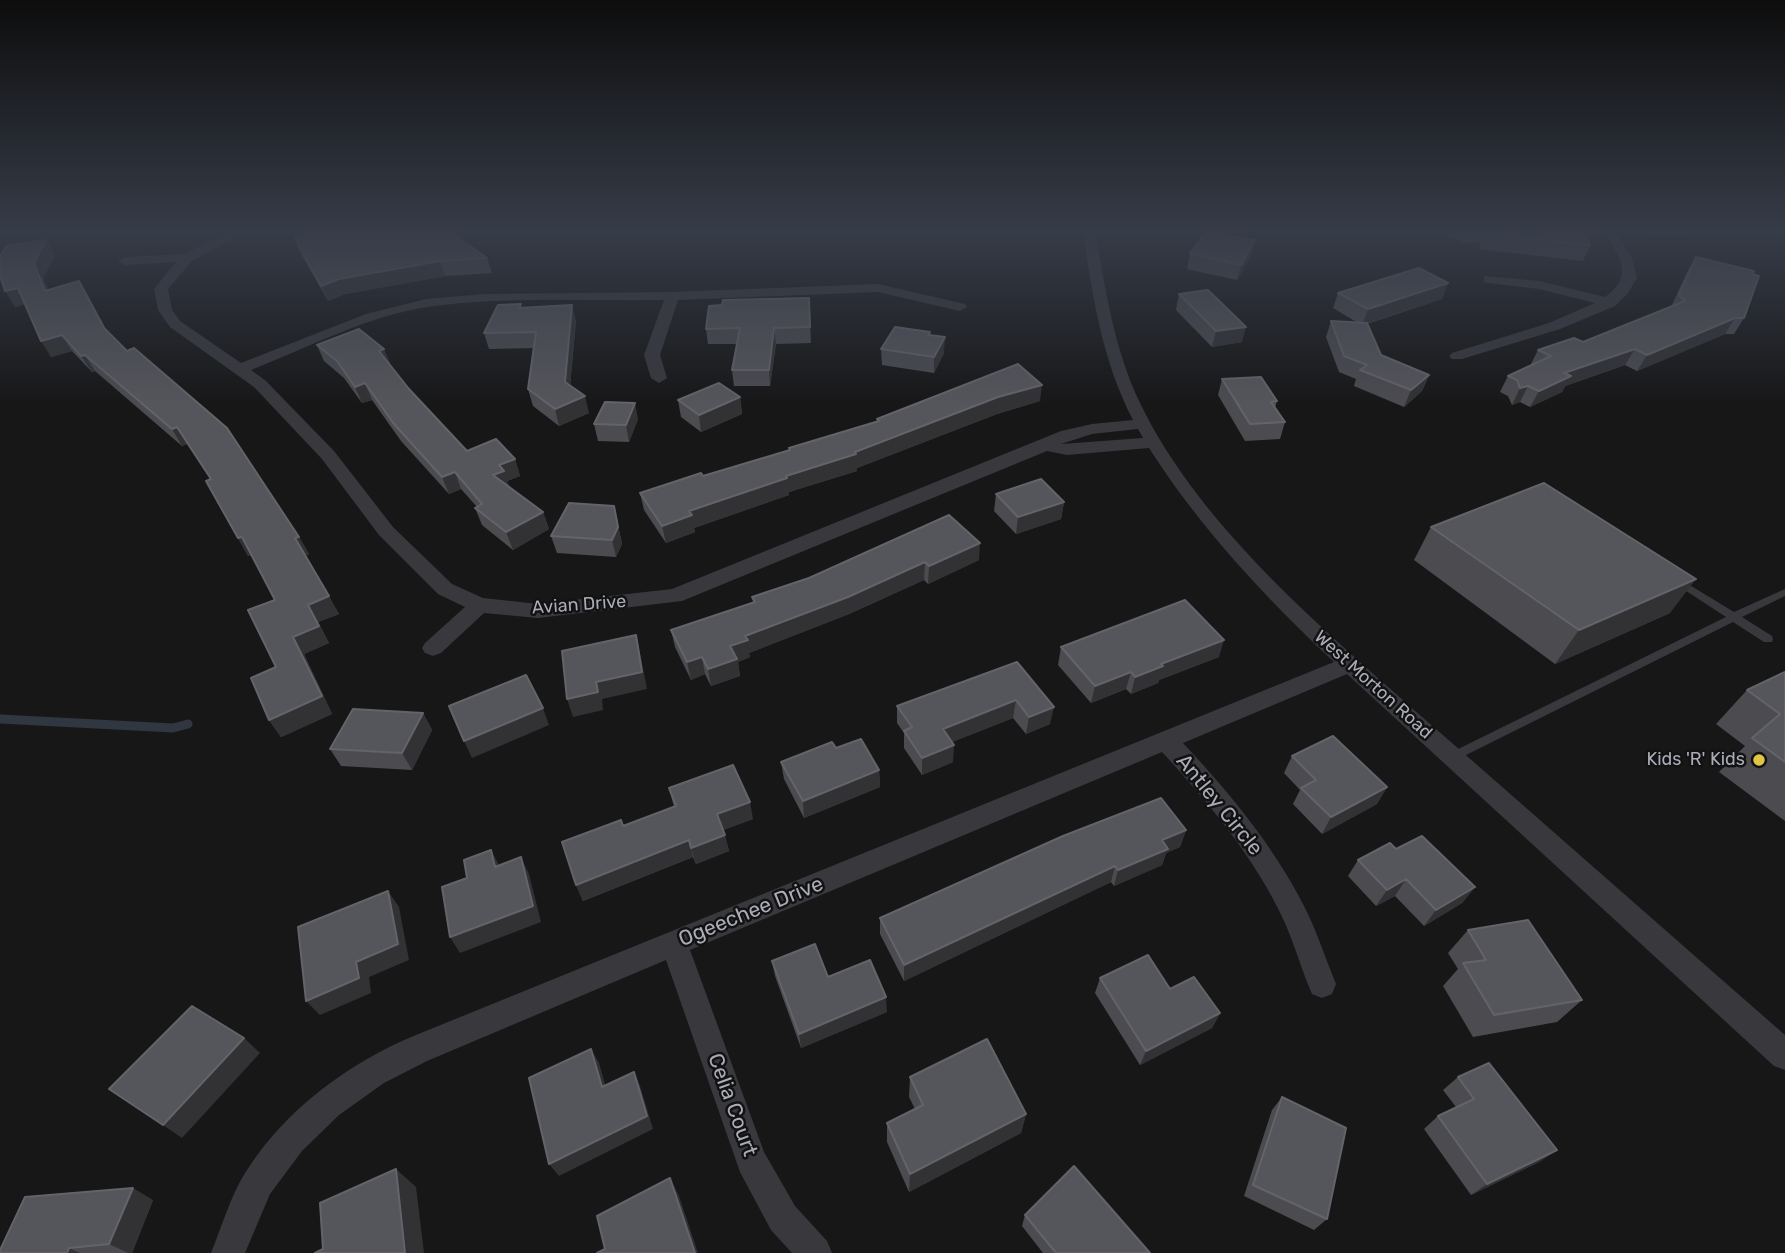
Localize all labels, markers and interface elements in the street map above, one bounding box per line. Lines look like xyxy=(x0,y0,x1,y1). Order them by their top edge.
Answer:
street label: Avian Drive xyxy=(531,591,627,619)
street label: West Morton Road xyxy=(1309,626,1437,744)
street label: Antley Circle xyxy=(1170,749,1268,861)
place label: Kids 'R' Kids xyxy=(1646,749,1745,771)
marker: Kids 'R' Kids xyxy=(1751,752,1767,768)
street label: Ogeechee Drive xyxy=(675,871,827,953)
street label: Celia Court xyxy=(702,1050,762,1160)

